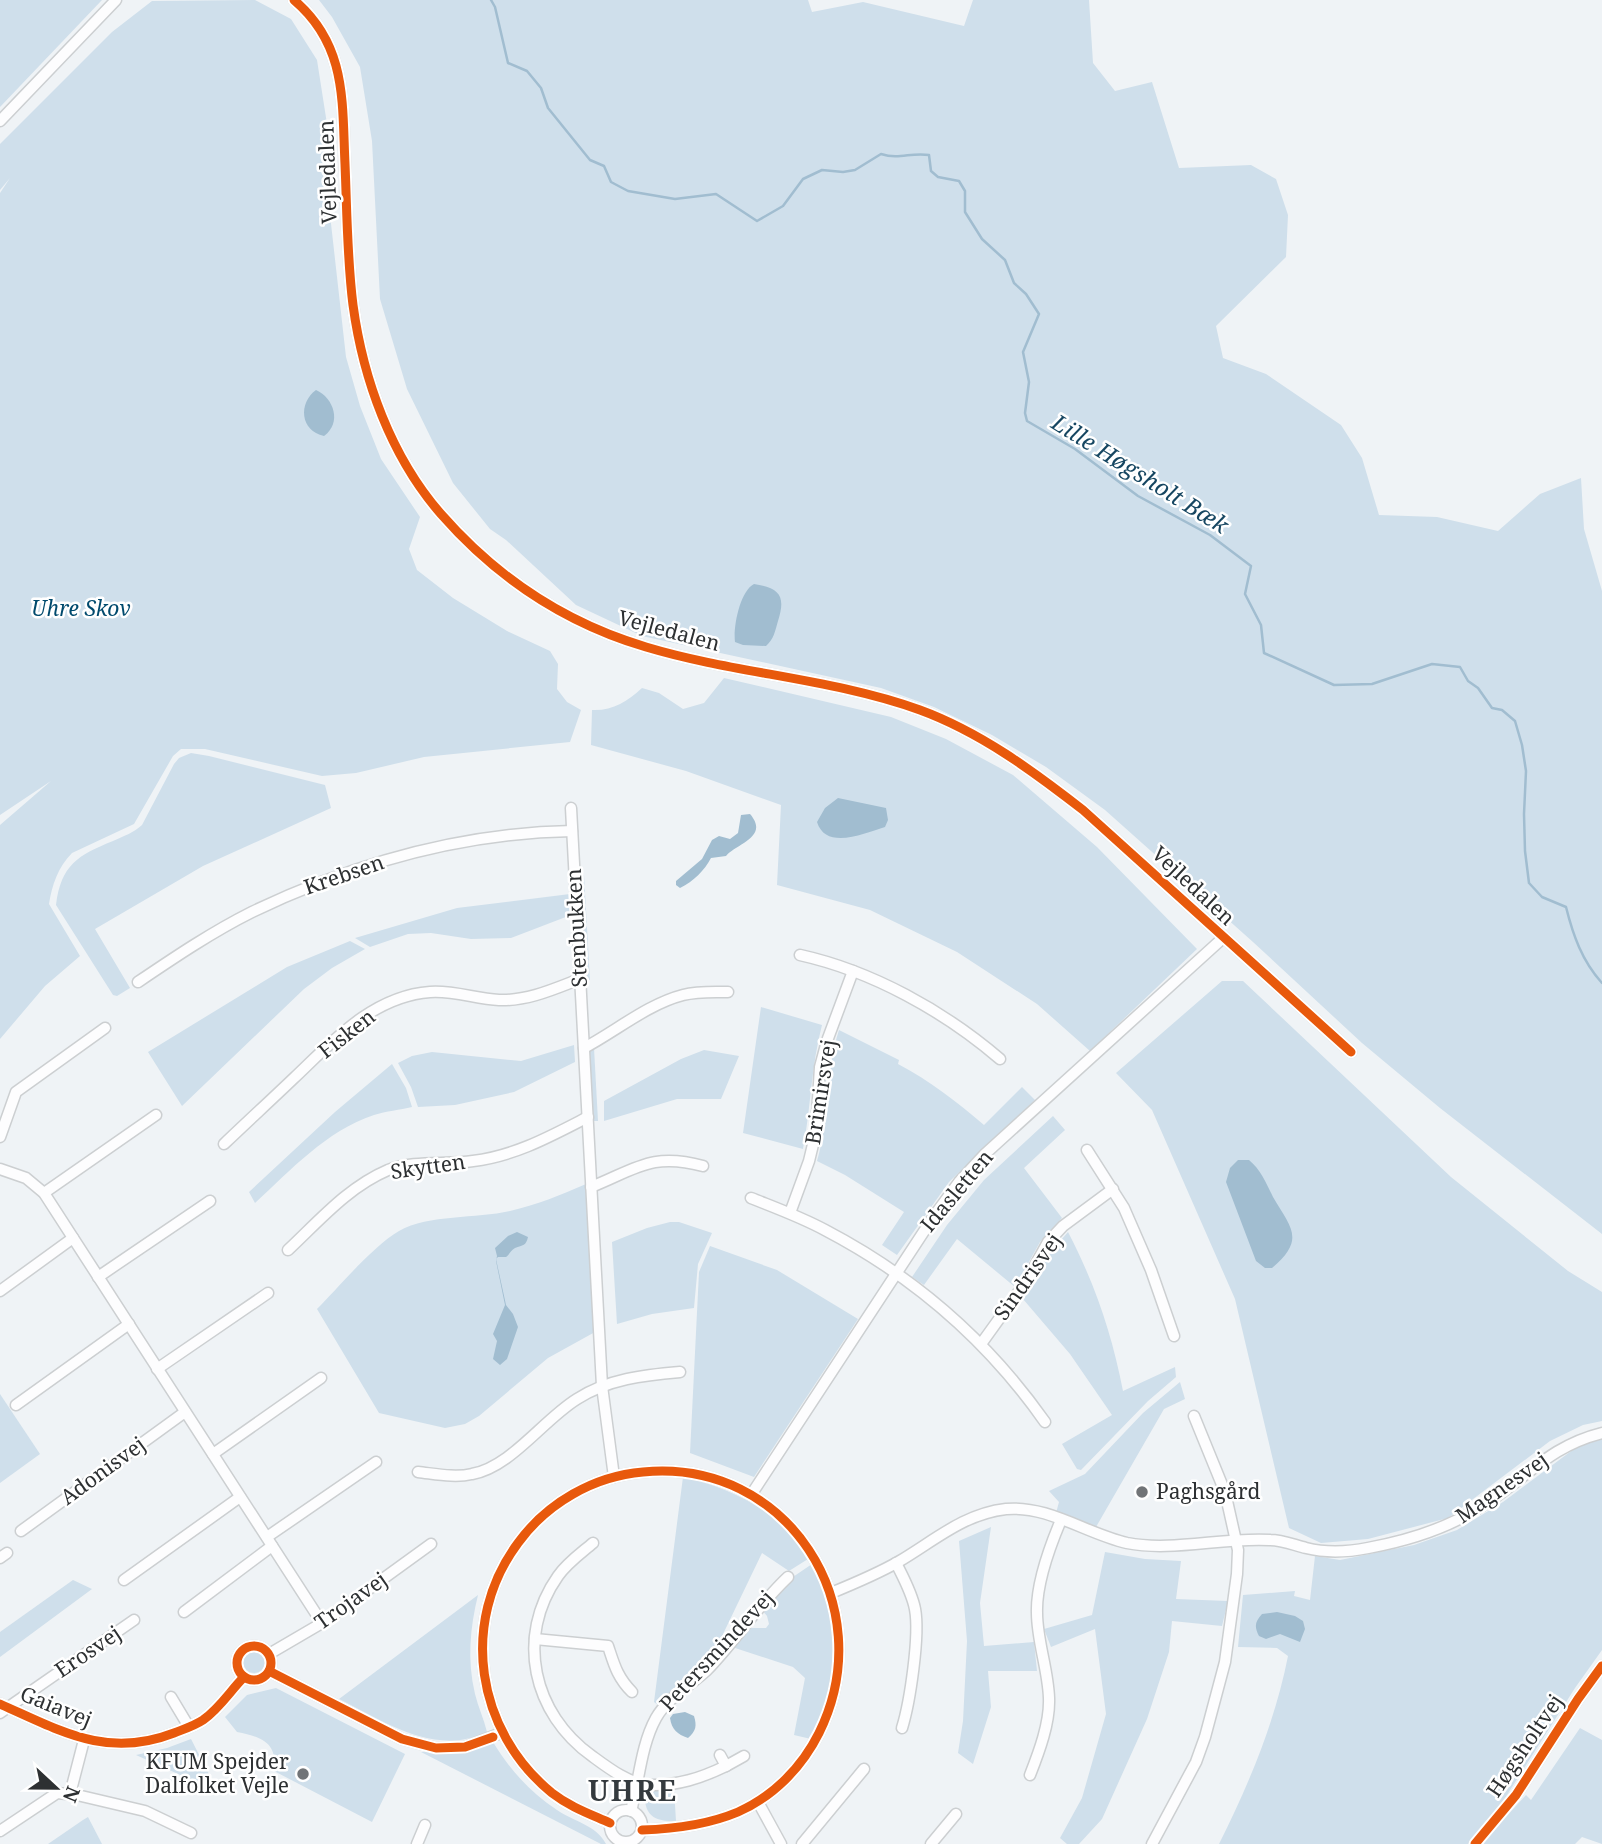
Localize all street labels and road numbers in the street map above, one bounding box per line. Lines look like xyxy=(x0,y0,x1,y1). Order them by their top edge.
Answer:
street label: Vejledalen xyxy=(311,119,343,225)
street label: Vejledalen xyxy=(615,603,723,657)
street label: Vejledalen xyxy=(1146,839,1241,931)
street label: Krebsen xyxy=(300,847,387,901)
street label: Stenbukken xyxy=(559,868,593,988)
street label: Fisken xyxy=(312,1002,381,1064)
street label: Brimirsvej xyxy=(798,1037,842,1146)
street label: Idasletten xyxy=(914,1143,999,1237)
street label: Skytten xyxy=(389,1147,467,1185)
street label: Sindrisvej xyxy=(987,1227,1067,1326)
street label: Adonisvej xyxy=(54,1430,151,1511)
street label: Magnesvej xyxy=(1450,1445,1553,1529)
street label: Trojavej xyxy=(309,1565,392,1635)
street label: Petersmindevej xyxy=(653,1584,780,1717)
street label: Erosvej xyxy=(49,1619,126,1684)
street label: Gaiavej xyxy=(16,1679,96,1733)
street label: Høgsholtvej xyxy=(1479,1688,1569,1802)

